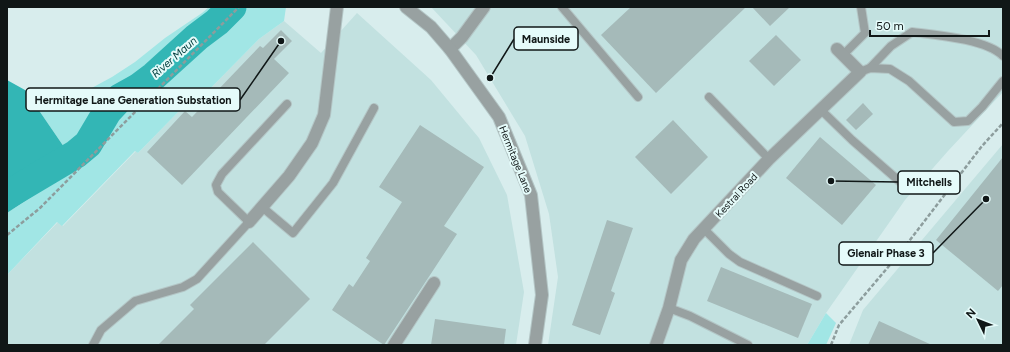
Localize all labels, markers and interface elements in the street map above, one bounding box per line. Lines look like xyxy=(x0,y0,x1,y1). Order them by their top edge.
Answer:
scale bar xyxy=(870,12,989,38)
text: 50 m xyxy=(876,19,904,33)
callout: Maunside xyxy=(514,27,578,50)
text: Maunside xyxy=(522,33,570,46)
water label: River Maun xyxy=(149,34,200,81)
callout: Hermitage Lane Generation Substation xyxy=(26,88,240,111)
text: Hermitage Lane Generation Substation xyxy=(34,94,232,107)
street label: Hermitage Lane xyxy=(496,124,535,195)
street label: Kestral Road xyxy=(712,170,760,220)
callout: Mitchells xyxy=(898,171,960,194)
text: Mitchells xyxy=(906,176,952,189)
callout: Glenair Phase 3 xyxy=(839,242,933,265)
text: Glenair Phase 3 xyxy=(847,247,925,260)
north arrow xyxy=(958,300,998,340)
text: N xyxy=(963,306,979,321)

